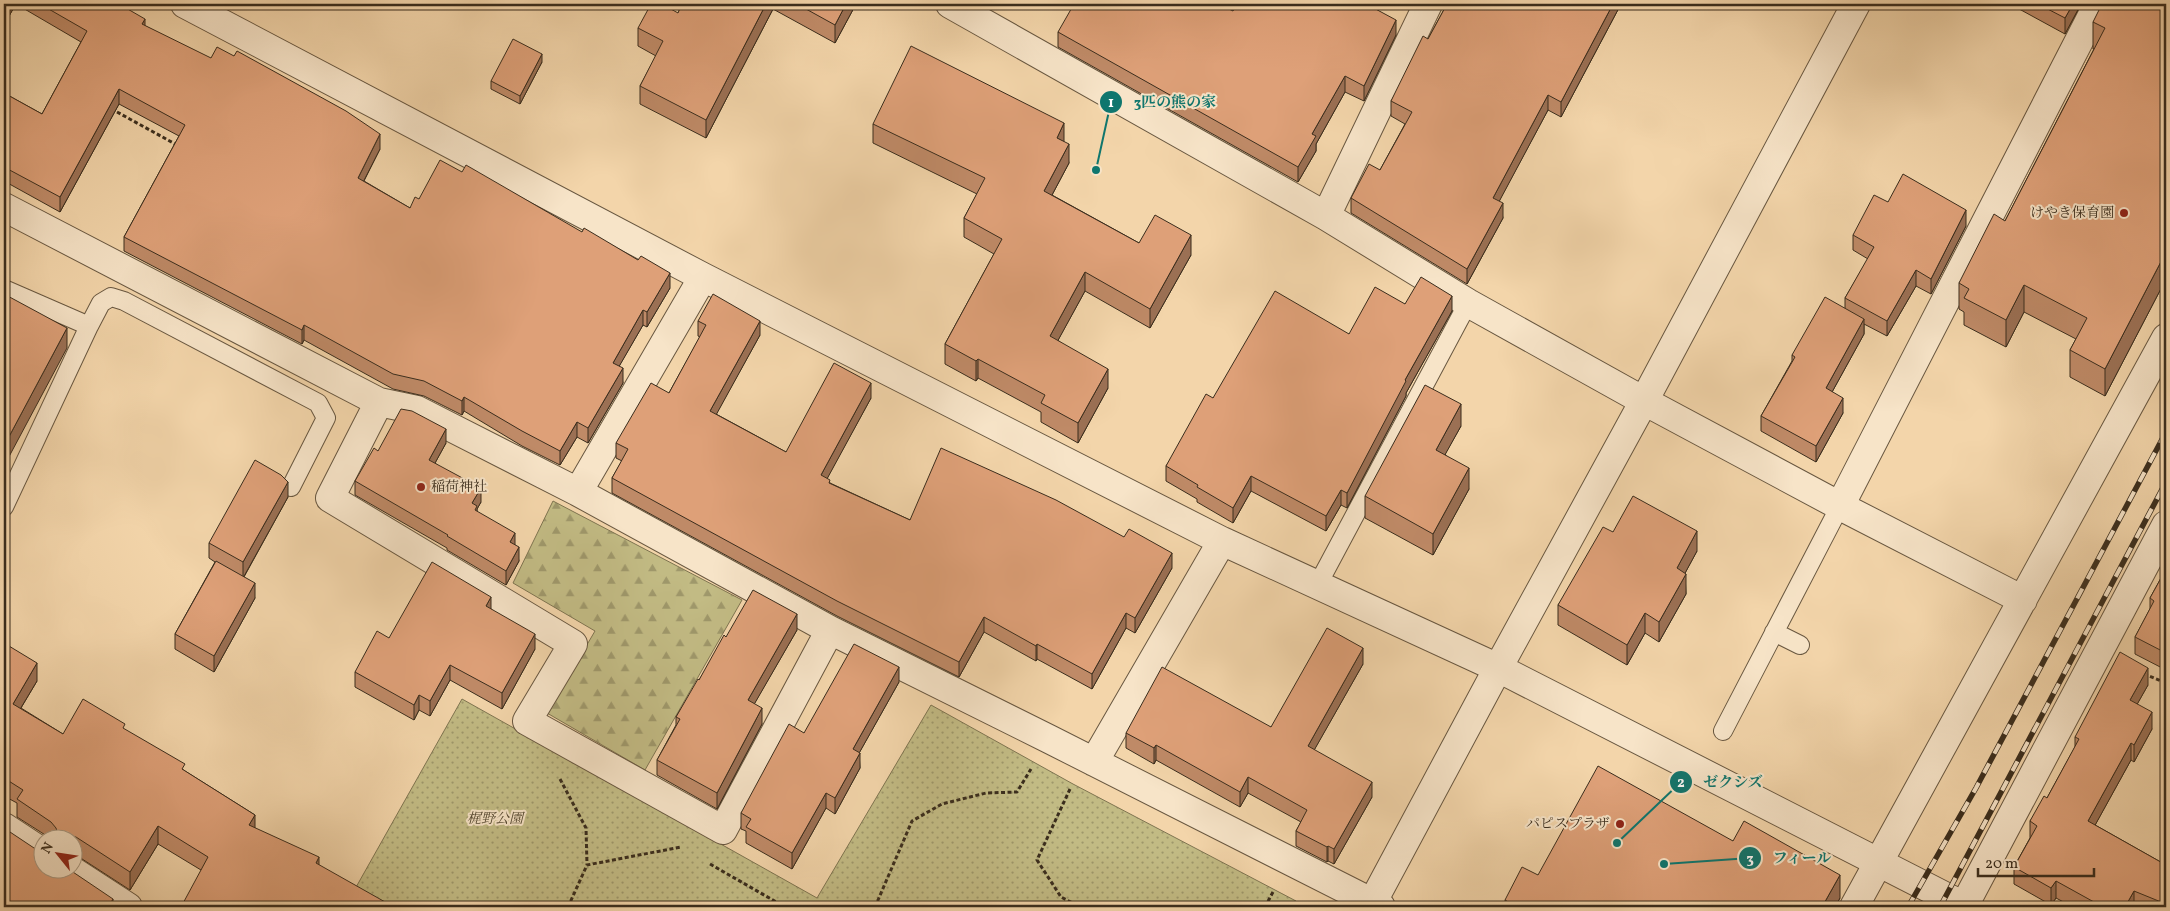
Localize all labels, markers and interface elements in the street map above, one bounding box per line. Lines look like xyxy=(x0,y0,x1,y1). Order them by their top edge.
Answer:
callout: 3匹の熊の家 xyxy=(1099,87,1226,117)
text: 1 xyxy=(1108,93,1114,114)
text: 3匹の熊の家 xyxy=(1134,93,1216,114)
place label: けやき保育園 xyxy=(2030,204,2114,223)
marker: けやき保育園 xyxy=(2118,207,2130,219)
place label: 稲荷神社 xyxy=(431,478,487,497)
marker: 稲荷神社 xyxy=(415,481,427,493)
callout: ゼクシズ xyxy=(1668,767,1773,797)
text: 2 xyxy=(1677,773,1685,794)
text: ゼクシズ xyxy=(1703,773,1763,794)
park label: 梶野公園 xyxy=(467,810,525,829)
place label: パピスプラザ xyxy=(1526,815,1610,834)
marker: パピスプラザ xyxy=(1614,818,1626,830)
north arrow xyxy=(32,828,82,878)
text: N xyxy=(37,839,59,857)
callout: フィール xyxy=(1737,843,1842,873)
scale bar xyxy=(1978,846,2094,878)
text: 3 xyxy=(1746,849,1754,870)
text: フィール xyxy=(1773,849,1831,870)
text: 20 m xyxy=(1985,854,2018,875)

